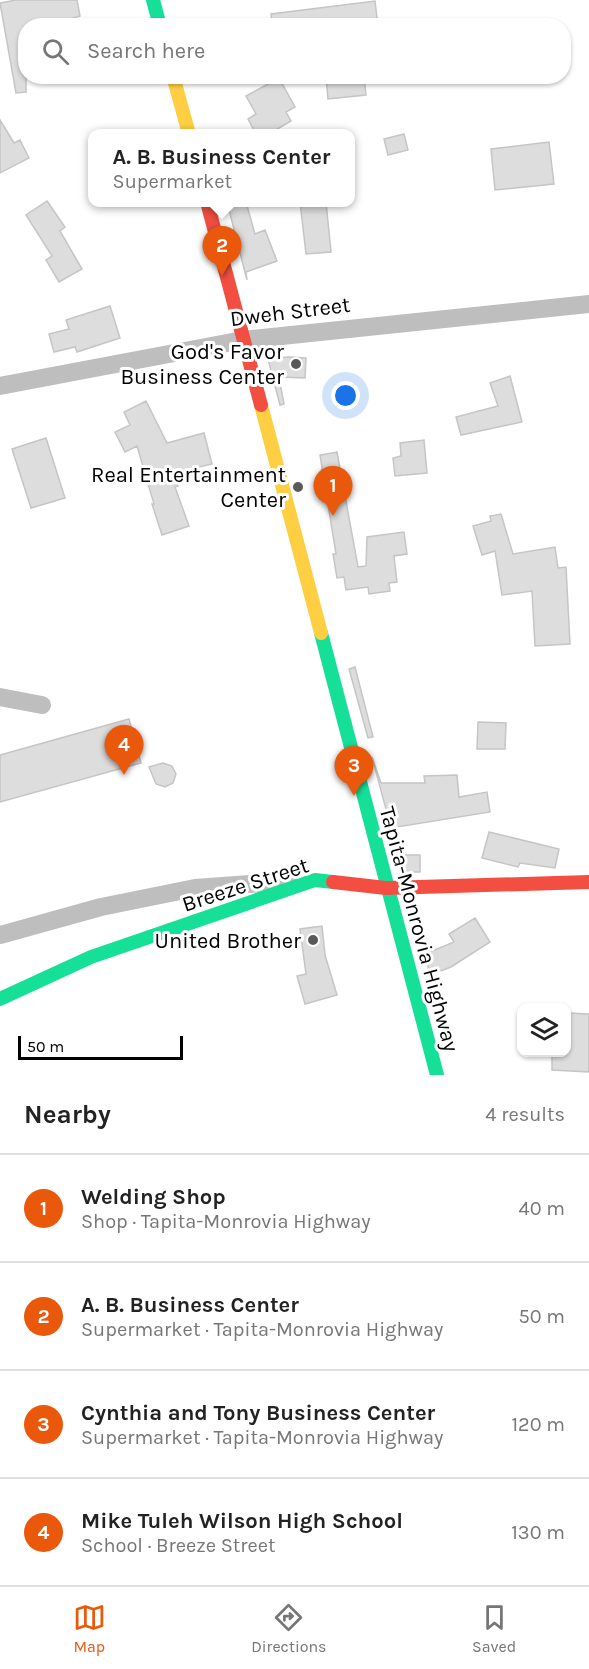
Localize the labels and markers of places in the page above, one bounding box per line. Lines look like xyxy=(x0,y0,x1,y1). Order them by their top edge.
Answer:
pin: 2 xyxy=(202,226,242,276)
place label: God's Favor Business Center xyxy=(120,339,284,390)
marker: God's Favor Business Center xyxy=(289,357,303,371)
place label: Real Entertainment Center xyxy=(91,462,286,513)
pin: 1 xyxy=(314,466,352,516)
marker: Real Entertainment Center xyxy=(291,480,305,494)
pin: 4 xyxy=(104,726,144,775)
pin: 3 xyxy=(334,746,374,796)
place label: United Brother xyxy=(155,928,301,954)
marker: United Brother xyxy=(306,933,320,947)

